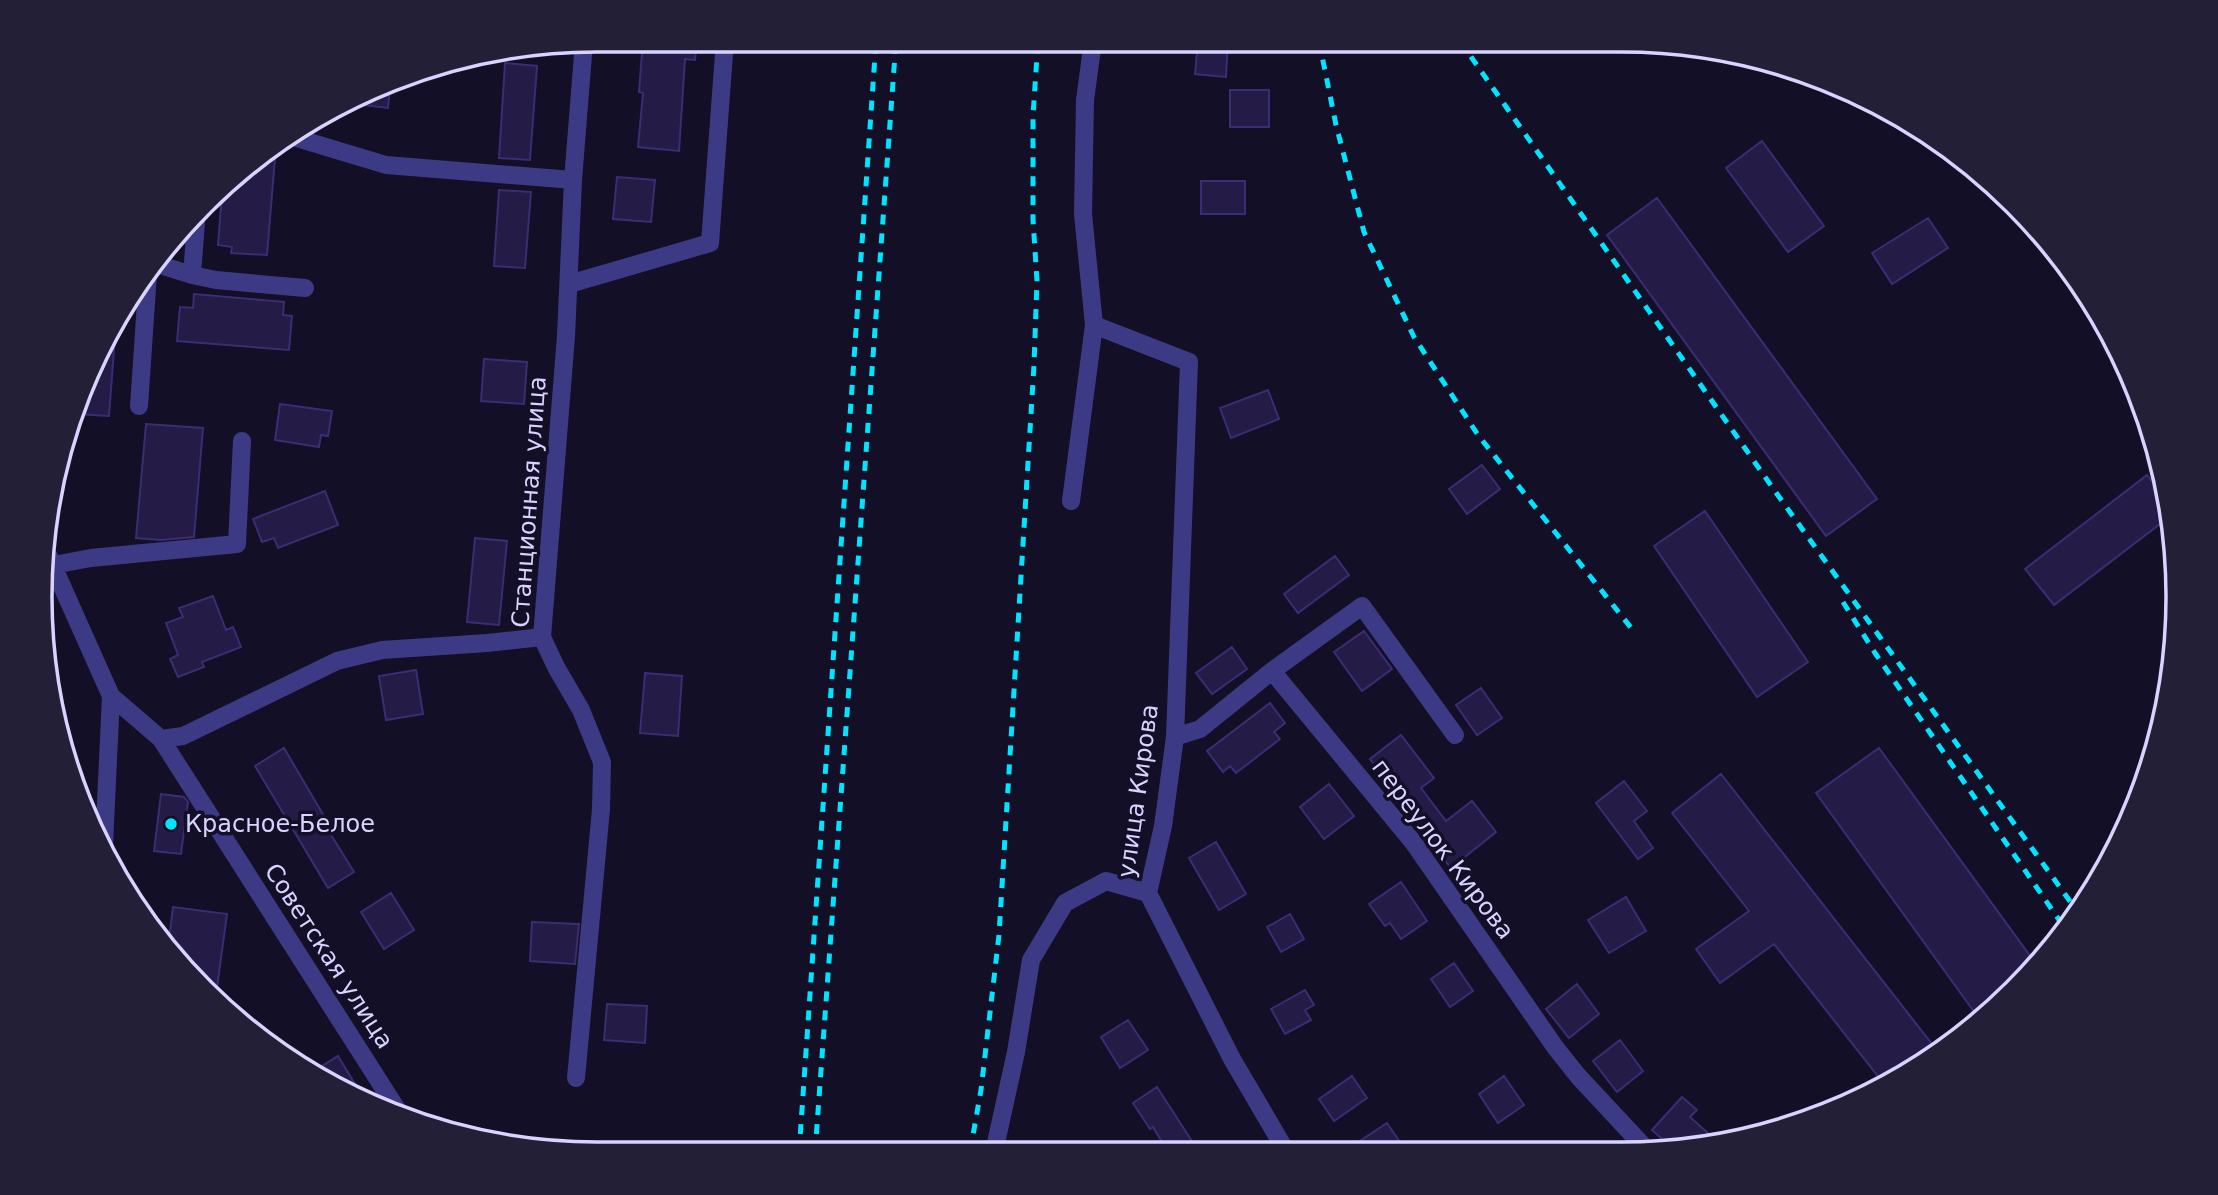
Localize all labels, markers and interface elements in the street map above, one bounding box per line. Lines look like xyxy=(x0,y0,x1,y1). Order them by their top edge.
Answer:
street label: Станционная улица xyxy=(506,375,552,629)
street label: улица Кирова xyxy=(1112,702,1164,880)
street label: переулок Кирова xyxy=(1366,753,1520,945)
place label: Красное-Белое xyxy=(185,810,375,838)
marker: Красное-Белое xyxy=(163,816,179,832)
street label: Советская улица xyxy=(259,858,399,1054)

